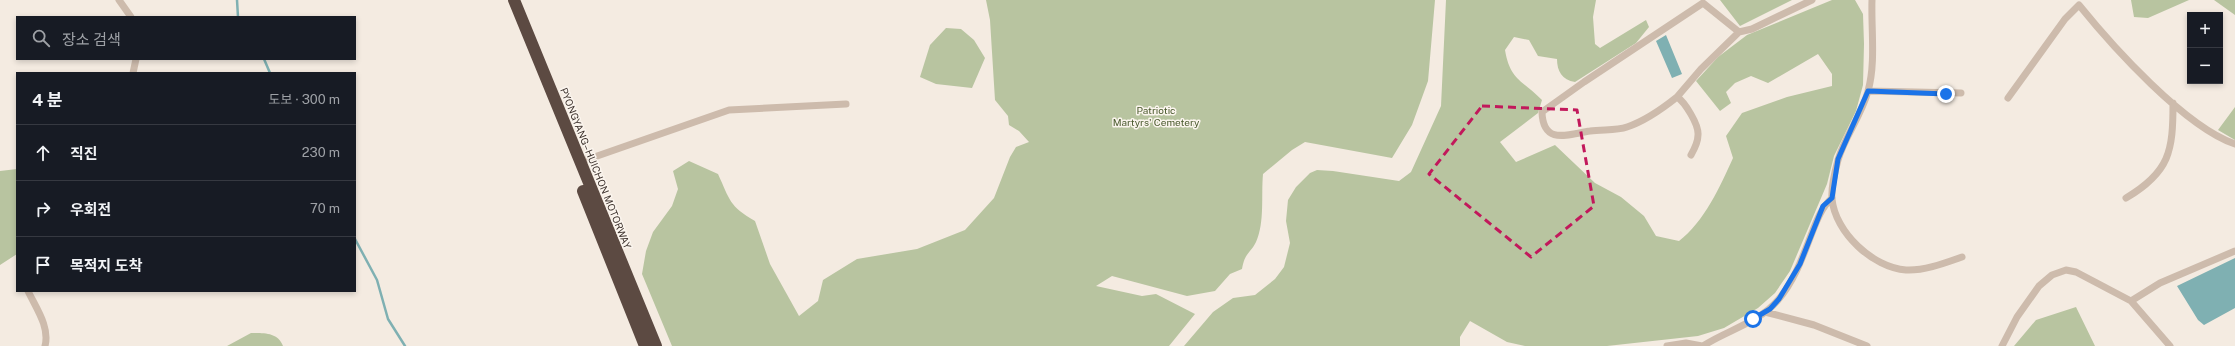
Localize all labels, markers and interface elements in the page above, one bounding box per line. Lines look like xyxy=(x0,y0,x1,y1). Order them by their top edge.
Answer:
map controls xyxy=(2187,12,2223,84)
button: + xyxy=(2187,12,2223,48)
search box xyxy=(16,16,356,60)
icon: search xyxy=(30,27,52,49)
text: 장소 검색 xyxy=(62,31,121,48)
button: − xyxy=(2187,48,2223,84)
route end xyxy=(1937,85,1955,103)
street label: PYONGYANG–HUICHON MOTORWAY xyxy=(558,86,634,250)
text: 4 분 xyxy=(32,90,63,110)
text: 도보 · 300 m xyxy=(269,92,340,107)
park label: Patriotic Martyrs' Cemetery xyxy=(1113,104,1200,128)
icon: ahead xyxy=(32,142,54,164)
text: 직진 xyxy=(70,145,98,162)
text: 230 m xyxy=(302,145,340,160)
icon: right xyxy=(32,198,54,220)
text: 우회전 xyxy=(70,201,111,218)
text: 70 m xyxy=(310,201,340,216)
icon: arrive xyxy=(32,254,54,276)
text: 목적지 도착 xyxy=(70,257,142,274)
route start xyxy=(1744,310,1762,328)

